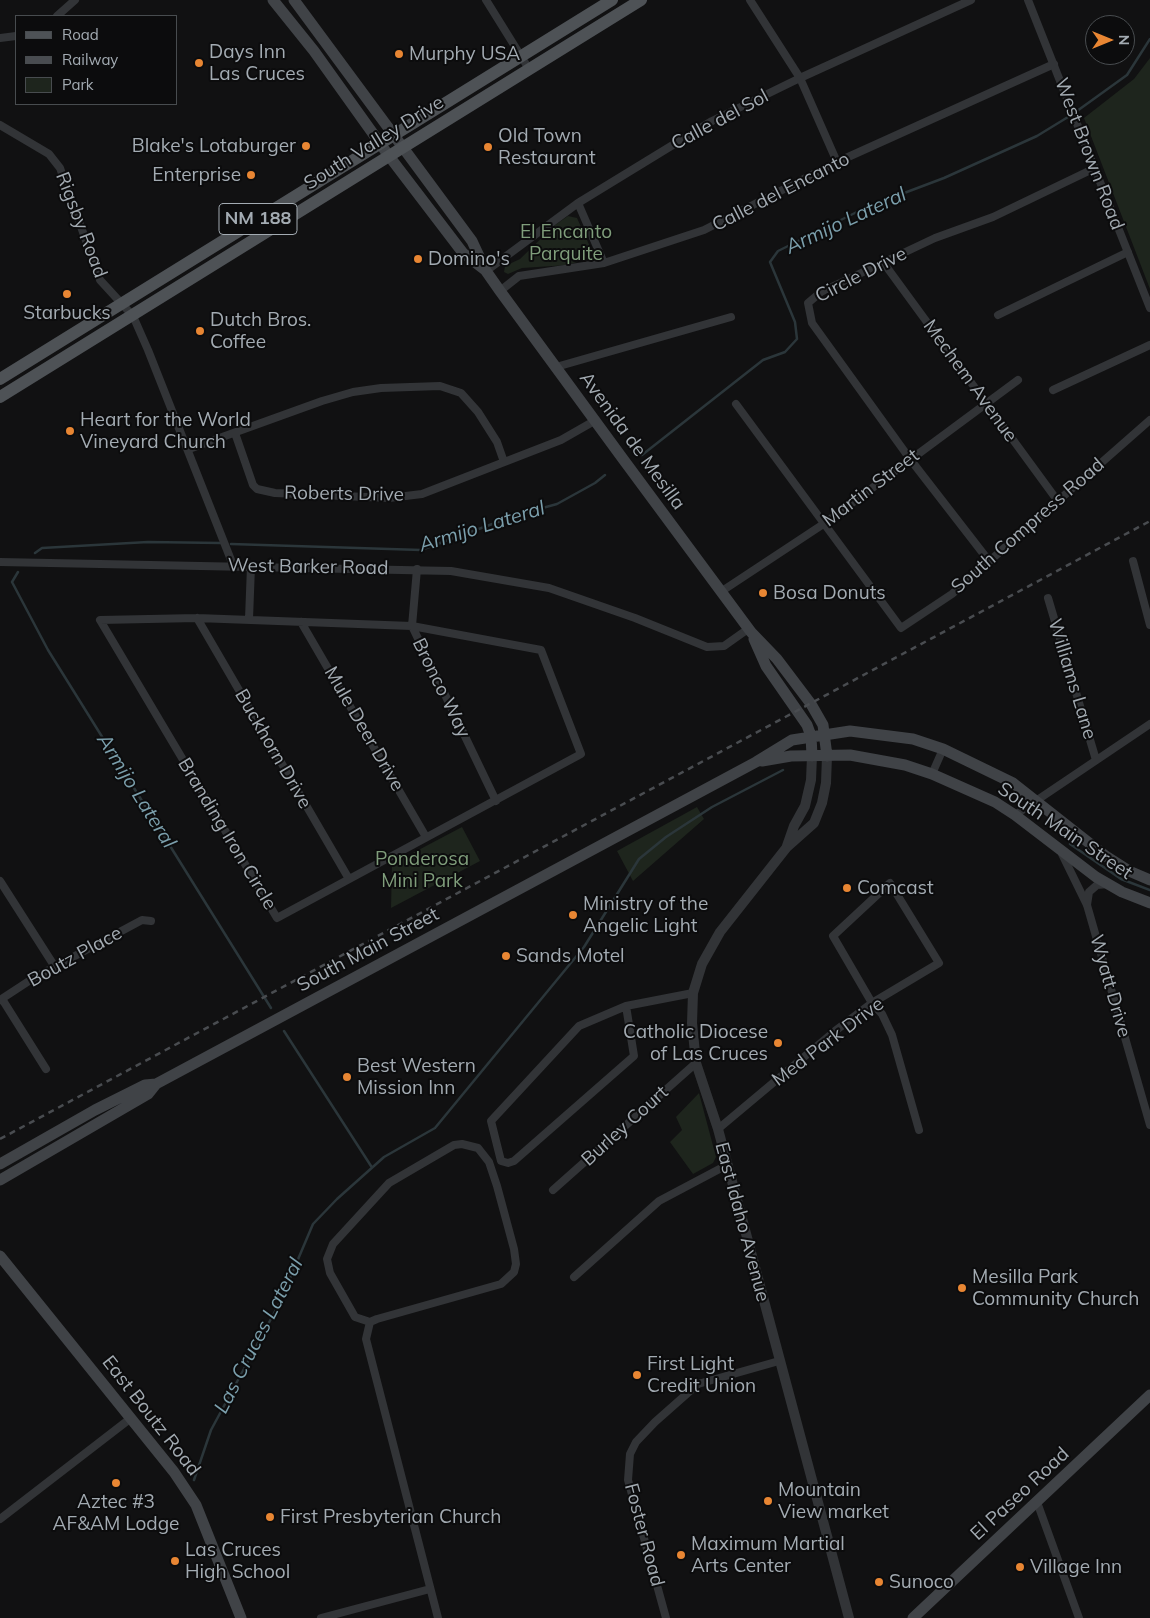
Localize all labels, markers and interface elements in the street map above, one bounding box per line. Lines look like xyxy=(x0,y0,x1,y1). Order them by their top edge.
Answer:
legend xyxy=(15,15,178,105)
north arrow xyxy=(1085,15,1135,65)
text: Road xyxy=(62,25,99,44)
text: N xyxy=(1115,35,1133,45)
place label: Days Inn Las Cruces xyxy=(209,41,305,85)
place label: Murphy USA xyxy=(409,43,520,65)
marker: Murphy USA xyxy=(393,48,405,60)
text: Railway xyxy=(62,50,118,69)
marker: Days Inn Las Cruces xyxy=(193,57,205,69)
text: Park xyxy=(62,75,94,94)
street label: West Brown Road xyxy=(1050,75,1128,233)
street label: Calle del Sol xyxy=(667,85,773,155)
street label: South Valley Drive xyxy=(300,91,448,195)
place label: Old Town Restaurant xyxy=(498,125,596,169)
place label: Blake's Lotaburger xyxy=(132,135,296,157)
marker: Blake's Lotaburger xyxy=(300,140,312,152)
marker: Old Town Restaurant xyxy=(482,141,494,153)
street label: Calle del Encanto xyxy=(708,148,854,236)
place label: Enterprise xyxy=(152,164,241,186)
street label: Rigsby Road xyxy=(50,169,112,281)
marker: Enterprise xyxy=(245,169,257,181)
water label: Armijo Lateral xyxy=(782,183,910,259)
road number: NM 188 xyxy=(219,203,297,234)
park label: El Encanto Parquite xyxy=(520,221,612,265)
street label: Circle Drive xyxy=(812,242,910,308)
place label: Domino's xyxy=(428,248,510,270)
marker: Domino's xyxy=(412,253,424,265)
marker: Starbucks xyxy=(61,288,73,300)
place label: Starbucks xyxy=(23,302,111,324)
place label: Dutch Bros. Coffee xyxy=(210,309,311,353)
street label: Mechem Avenue xyxy=(918,316,1022,446)
marker: Dutch Bros. Coffee xyxy=(194,325,206,337)
street label: Avenida de Mesilla xyxy=(574,368,690,514)
place label: Heart for the World Vineyard Church xyxy=(80,409,251,453)
marker: Heart for the World Vineyard Church xyxy=(64,425,76,437)
street label: Martin Street xyxy=(818,444,924,532)
street label: South Compress Road xyxy=(947,453,1109,599)
street label: Roberts Drive xyxy=(284,482,404,506)
water label: Armijo Lateral xyxy=(416,496,548,558)
street label: West Barker Road xyxy=(227,554,389,580)
place label: Bosa Donuts xyxy=(773,582,886,604)
marker: Bosa Donuts xyxy=(757,587,769,599)
street label: Williams Lane xyxy=(1043,616,1101,742)
street label: Bronco Way xyxy=(407,634,475,742)
street label: Mule Deer Drive xyxy=(319,663,409,795)
street label: Buckhorn Drive xyxy=(230,685,316,813)
water label: Armijo Lateral xyxy=(91,729,181,853)
street label: Branding Iron Circle xyxy=(173,754,281,914)
street label: South Main Street xyxy=(993,778,1137,884)
park label: Ponderosa Mini Park xyxy=(375,848,469,892)
place label: Comcast xyxy=(857,877,934,899)
marker: Comcast xyxy=(841,882,853,894)
place label: Ministry of the Angelic Light xyxy=(583,893,708,937)
street label: South Main Street xyxy=(293,903,443,997)
marker: Ministry of the Angelic Light xyxy=(567,909,579,921)
street label: Boutz Place xyxy=(24,922,126,992)
street label: Wyatt Drive xyxy=(1084,932,1136,1040)
place label: Sands Motel xyxy=(516,945,625,967)
marker: Sands Motel xyxy=(500,950,512,962)
street label: Med Park Drive xyxy=(768,993,888,1091)
place label: Catholic Diocese of Las Cruces xyxy=(623,1021,768,1065)
marker: Catholic Diocese of Las Cruces xyxy=(772,1037,784,1049)
place label: Best Western Mission Inn xyxy=(357,1055,476,1099)
marker: Best Western Mission Inn xyxy=(341,1071,353,1083)
street label: Burley Court xyxy=(577,1081,673,1171)
street label: East Idaho Avenue xyxy=(710,1140,774,1304)
water label: Las Cruces Lateral xyxy=(210,1254,308,1418)
place label: Mesilla Park Community Church xyxy=(972,1266,1139,1310)
marker: Mesilla Park Community Church xyxy=(956,1282,968,1294)
street label: East Boutz Road xyxy=(97,1351,205,1481)
place label: First Light Credit Union xyxy=(647,1353,756,1397)
marker: First Light Credit Union xyxy=(631,1369,643,1381)
street label: El Paseo Road xyxy=(966,1443,1074,1545)
marker: Aztec #3 AF&AM Lodge xyxy=(110,1477,122,1489)
place label: Mountain View market xyxy=(778,1479,889,1523)
street label: Foster Road xyxy=(619,1481,669,1589)
place label: Aztec #3 AF&AM Lodge xyxy=(53,1491,179,1535)
marker: Mountain View market xyxy=(762,1495,774,1507)
place label: First Presbyterian Church xyxy=(280,1506,501,1528)
marker: First Presbyterian Church xyxy=(264,1511,276,1523)
place label: Maximum Martial Arts Center xyxy=(691,1533,845,1577)
place label: Las Cruces High School xyxy=(185,1539,290,1583)
marker: Maximum Martial Arts Center xyxy=(675,1549,687,1561)
marker: Las Cruces High School xyxy=(169,1555,181,1567)
place label: Village Inn xyxy=(1030,1556,1122,1578)
marker: Village Inn xyxy=(1014,1561,1026,1573)
place label: Sunoco xyxy=(889,1571,954,1593)
marker: Sunoco xyxy=(873,1576,885,1588)

